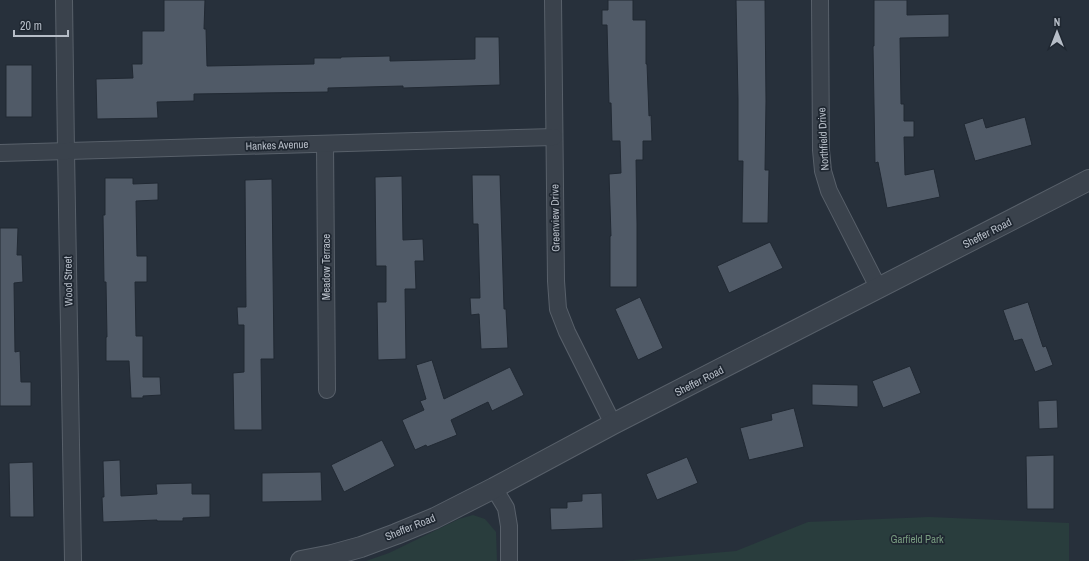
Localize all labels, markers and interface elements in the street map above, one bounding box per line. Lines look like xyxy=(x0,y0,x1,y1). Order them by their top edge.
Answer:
scale bar xyxy=(14,12,68,38)
north arrow xyxy=(1037,12,1077,52)
text: N xyxy=(1054,15,1060,29)
text: 20 m xyxy=(20,18,42,34)
street label: Northfield Drive xyxy=(814,107,832,171)
street label: Hankes Avenue xyxy=(245,137,309,153)
street label: Greenview Drive xyxy=(547,184,563,252)
street label: Sheffer Road xyxy=(960,215,1014,251)
street label: Meadow Terrace xyxy=(319,234,333,300)
street label: Wood Street xyxy=(61,255,75,306)
street label: Sheffer Road xyxy=(672,363,726,399)
street label: Sheffer Road xyxy=(383,511,437,543)
park label: Garfield Park xyxy=(890,532,944,546)

